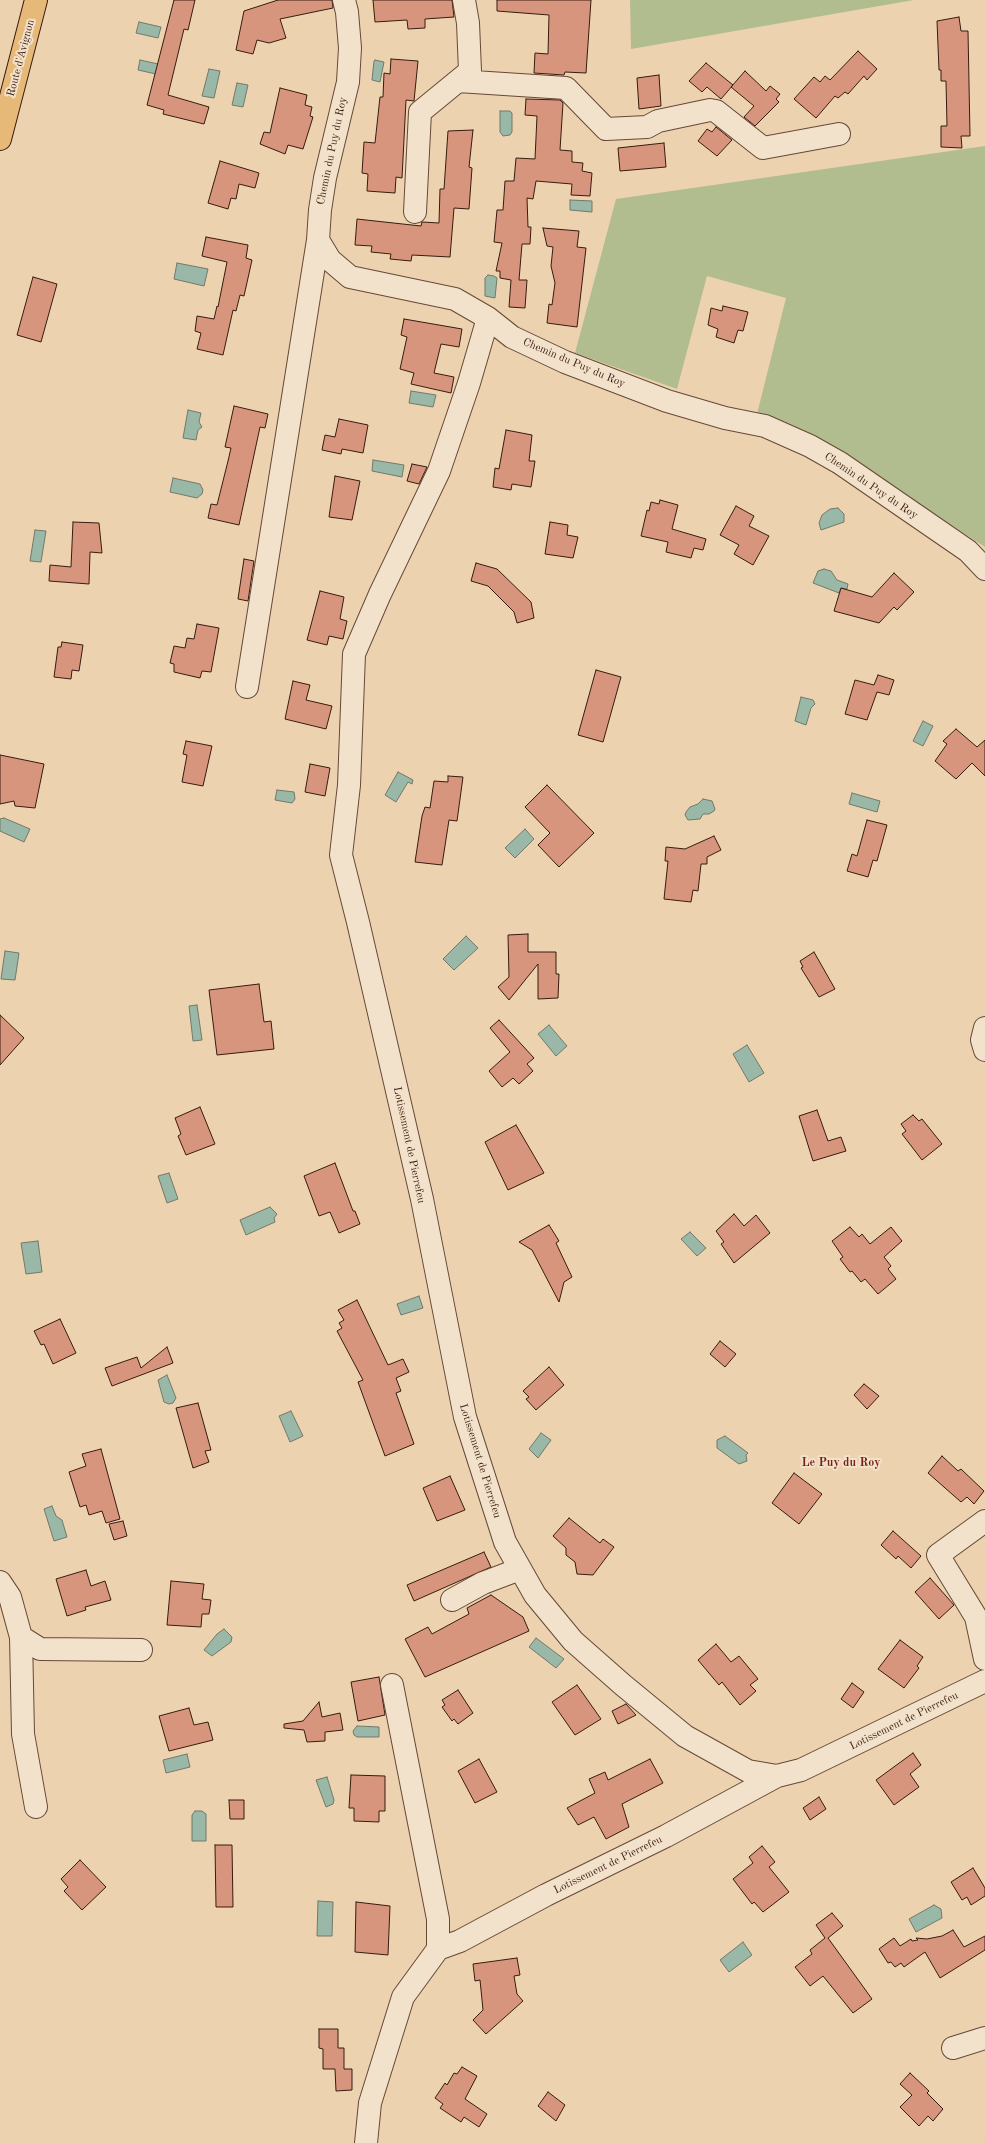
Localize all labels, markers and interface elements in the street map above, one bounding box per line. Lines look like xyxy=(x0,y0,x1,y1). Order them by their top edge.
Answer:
street label: Route d'Avignon xyxy=(4,18,38,98)
street label: Chemin du Puy du Roy xyxy=(314,96,350,206)
street label: Chemin du Puy du Roy xyxy=(521,335,627,391)
street label: Chemin du Puy du Roy xyxy=(822,450,920,522)
street label: Lotissement de Pierrefeu xyxy=(390,1085,428,1205)
street label: Lotissement de Pierrefeu xyxy=(456,1402,504,1520)
district label: Le Puy du Roy xyxy=(801,1456,881,1470)
street label: Lotissement de Pierrefeu xyxy=(848,1689,960,1753)
street label: Lotissement de Pierrefeu xyxy=(552,1833,664,1897)

